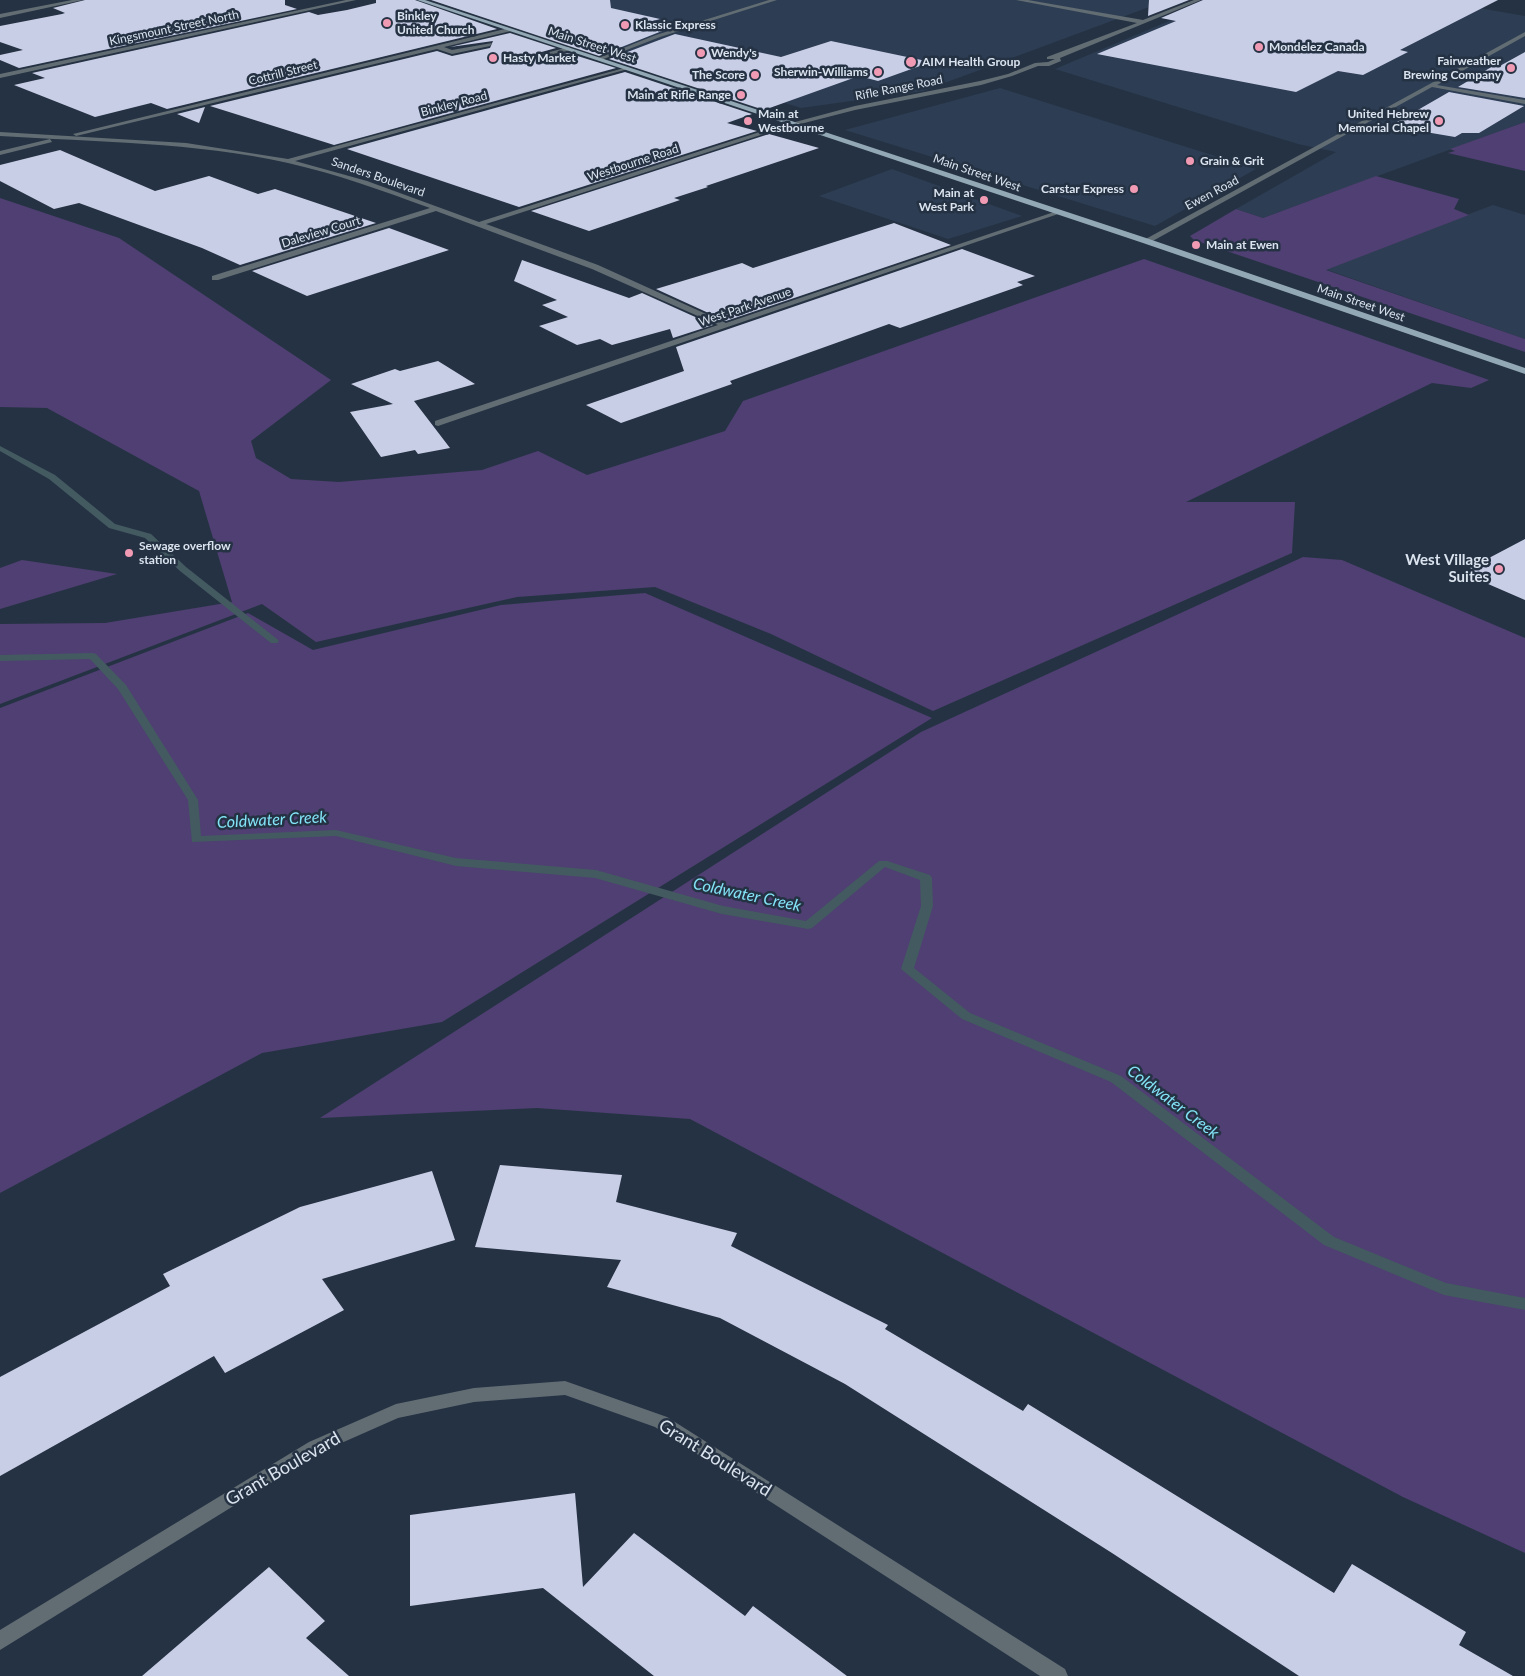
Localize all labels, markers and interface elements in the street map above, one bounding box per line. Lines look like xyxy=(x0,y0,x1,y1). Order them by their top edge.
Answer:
street label: Kingsmount Street North xyxy=(108,7,240,49)
place label: Binkley United Church xyxy=(397,9,474,37)
marker: Binkley United Church xyxy=(381,17,393,29)
place label: Klassic Express xyxy=(635,18,716,32)
marker: Klassic Express xyxy=(619,19,631,31)
street label: Main Street West xyxy=(546,24,638,66)
place label: Mondelez Canada xyxy=(1269,40,1365,54)
marker: Mondelez Canada xyxy=(1253,41,1265,53)
place label: Wendy's xyxy=(711,46,757,60)
marker: Wendy's xyxy=(695,47,707,59)
place label: Hasty Market xyxy=(503,51,576,65)
marker: Hasty Market xyxy=(487,52,499,64)
place label: Fairweather Brewing Company xyxy=(1403,54,1501,82)
marker: AIM Health Group xyxy=(904,55,918,69)
place label: AIM Health Group xyxy=(922,55,1020,69)
street label: Cottrill Street xyxy=(247,58,319,88)
marker: Fairweather Brewing Company xyxy=(1505,62,1517,74)
place label: Sherwin-Williams xyxy=(774,65,868,79)
marker: Sherwin-Williams xyxy=(872,66,884,78)
place label: The Score xyxy=(692,68,745,82)
marker: The Score xyxy=(749,69,761,81)
street label: Rifle Range Road xyxy=(854,72,944,104)
street label: Binkley Road xyxy=(419,88,489,120)
place label: Main at Rifle Range xyxy=(627,88,731,102)
marker: Main at Rifle Range xyxy=(735,89,747,101)
place label: Main at Westbourne xyxy=(758,107,824,135)
place label: United Hebrew Memorial Chapel xyxy=(1338,107,1429,135)
marker: Main at Westbourne xyxy=(742,115,754,127)
marker: United Hebrew Memorial Chapel xyxy=(1433,115,1445,127)
street label: Westbourne Road xyxy=(586,141,680,185)
street label: Main Street West xyxy=(931,151,1023,195)
street label: Sanders Boulevard xyxy=(329,154,427,200)
place label: Grain & Grit xyxy=(1200,154,1264,168)
marker: Grain & Grit xyxy=(1184,155,1196,167)
street label: Ewen Road xyxy=(1183,173,1241,213)
place label: Carstar Express xyxy=(1041,182,1124,196)
marker: Carstar Express xyxy=(1128,183,1140,195)
place label: Main at West Park xyxy=(919,186,974,214)
marker: Main at West Park xyxy=(978,194,990,206)
street label: Daleview Court xyxy=(280,213,362,251)
place label: Main at Ewen xyxy=(1206,238,1279,252)
marker: Main at Ewen xyxy=(1190,239,1202,251)
street label: Main Street West xyxy=(1315,281,1407,325)
street label: West Park Avenue xyxy=(697,284,793,330)
place label: Sewage overflow station xyxy=(139,539,231,567)
marker: Sewage overflow station xyxy=(123,547,135,559)
place label: West Village Suites xyxy=(1405,551,1489,586)
marker: West Village Suites xyxy=(1493,563,1505,575)
water label: Coldwater Creek xyxy=(217,808,327,832)
water label: Coldwater Creek xyxy=(691,874,803,916)
water label: Coldwater Creek xyxy=(1123,1061,1223,1143)
street label: Grant Boulevard xyxy=(655,1415,775,1501)
street label: Grant Boulevard xyxy=(222,1427,344,1511)

